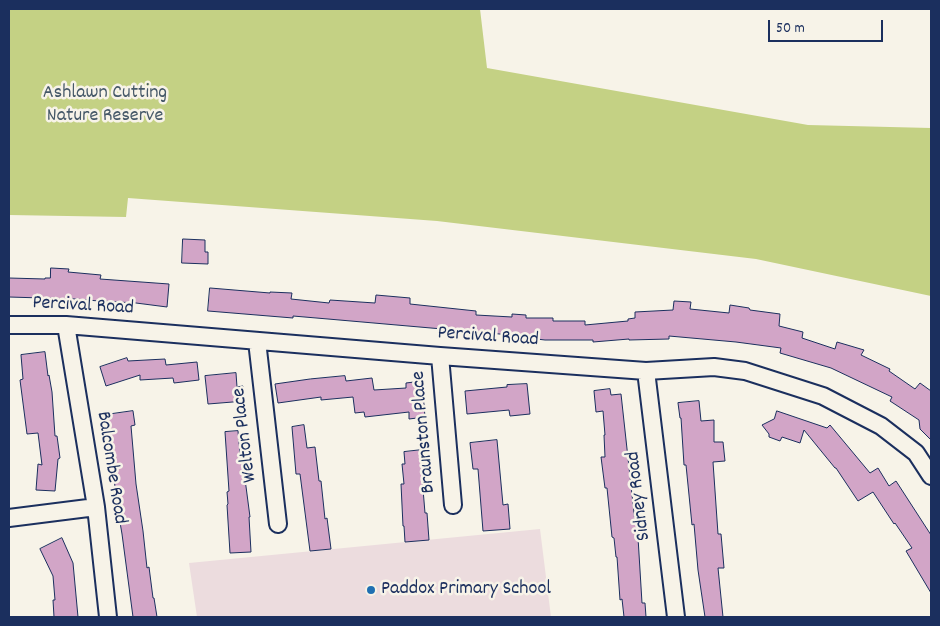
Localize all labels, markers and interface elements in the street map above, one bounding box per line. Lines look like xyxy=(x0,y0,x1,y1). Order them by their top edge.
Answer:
scale bar xyxy=(770,10,885,42)
text: 50 m xyxy=(776,18,805,40)
park label: Ashlawn Cutting Nature Reserve xyxy=(43,82,167,129)
street label: Percival Road xyxy=(32,292,134,322)
street label: Percival Road xyxy=(437,322,539,354)
street label: Braunston Place xyxy=(408,370,442,494)
street label: Welton Place xyxy=(228,386,264,484)
street label: Balcombe Road xyxy=(89,410,131,526)
street label: Sidney Road xyxy=(623,450,657,542)
place label: Paddox Primary School xyxy=(381,578,551,602)
marker: Paddox Primary School xyxy=(365,584,377,596)

